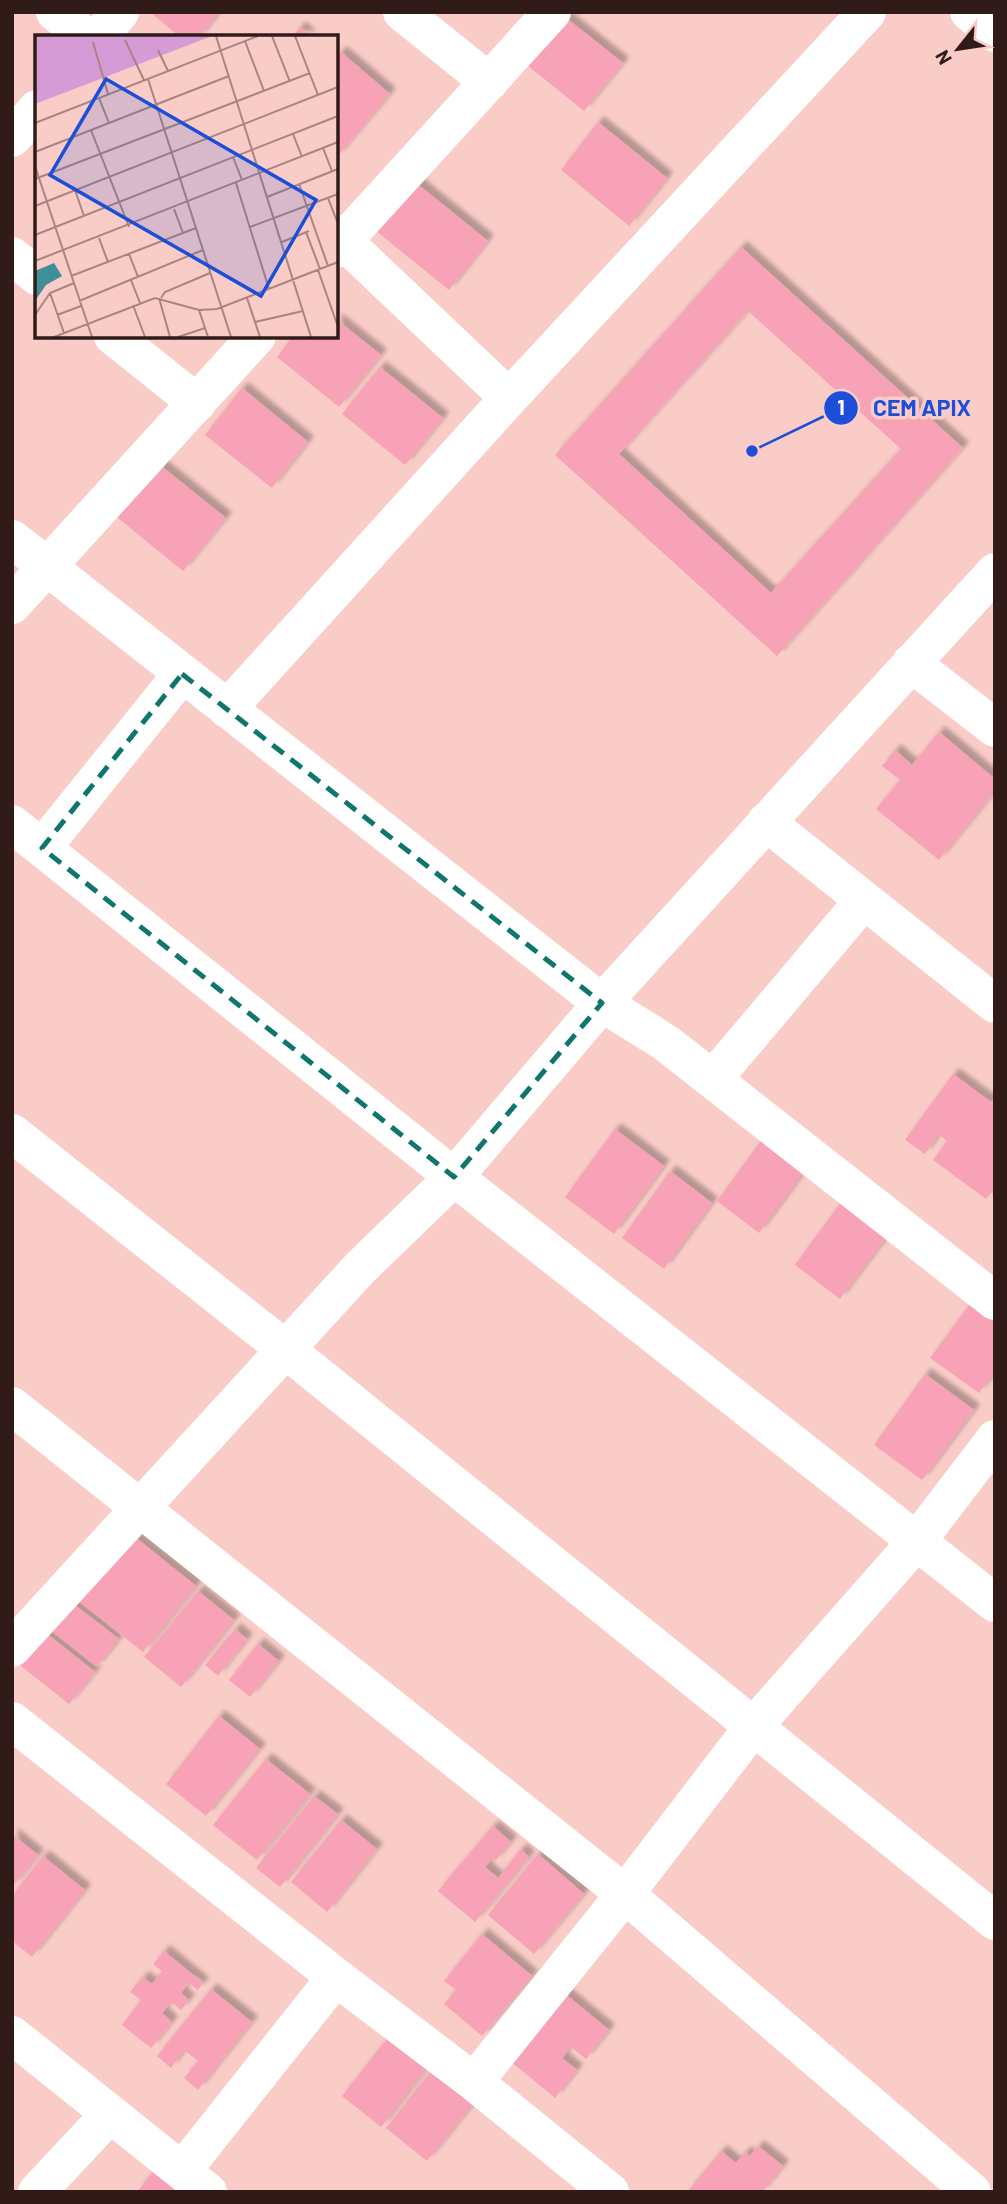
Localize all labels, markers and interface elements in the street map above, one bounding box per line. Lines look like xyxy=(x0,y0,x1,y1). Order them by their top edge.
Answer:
north arrow xyxy=(923,14,993,84)
inset map xyxy=(35,35,338,338)
text: N xyxy=(930,47,956,69)
callout: CEM APIX xyxy=(824,386,985,430)
text: CEM APIX xyxy=(873,393,971,421)
text: 1 xyxy=(837,394,845,419)

